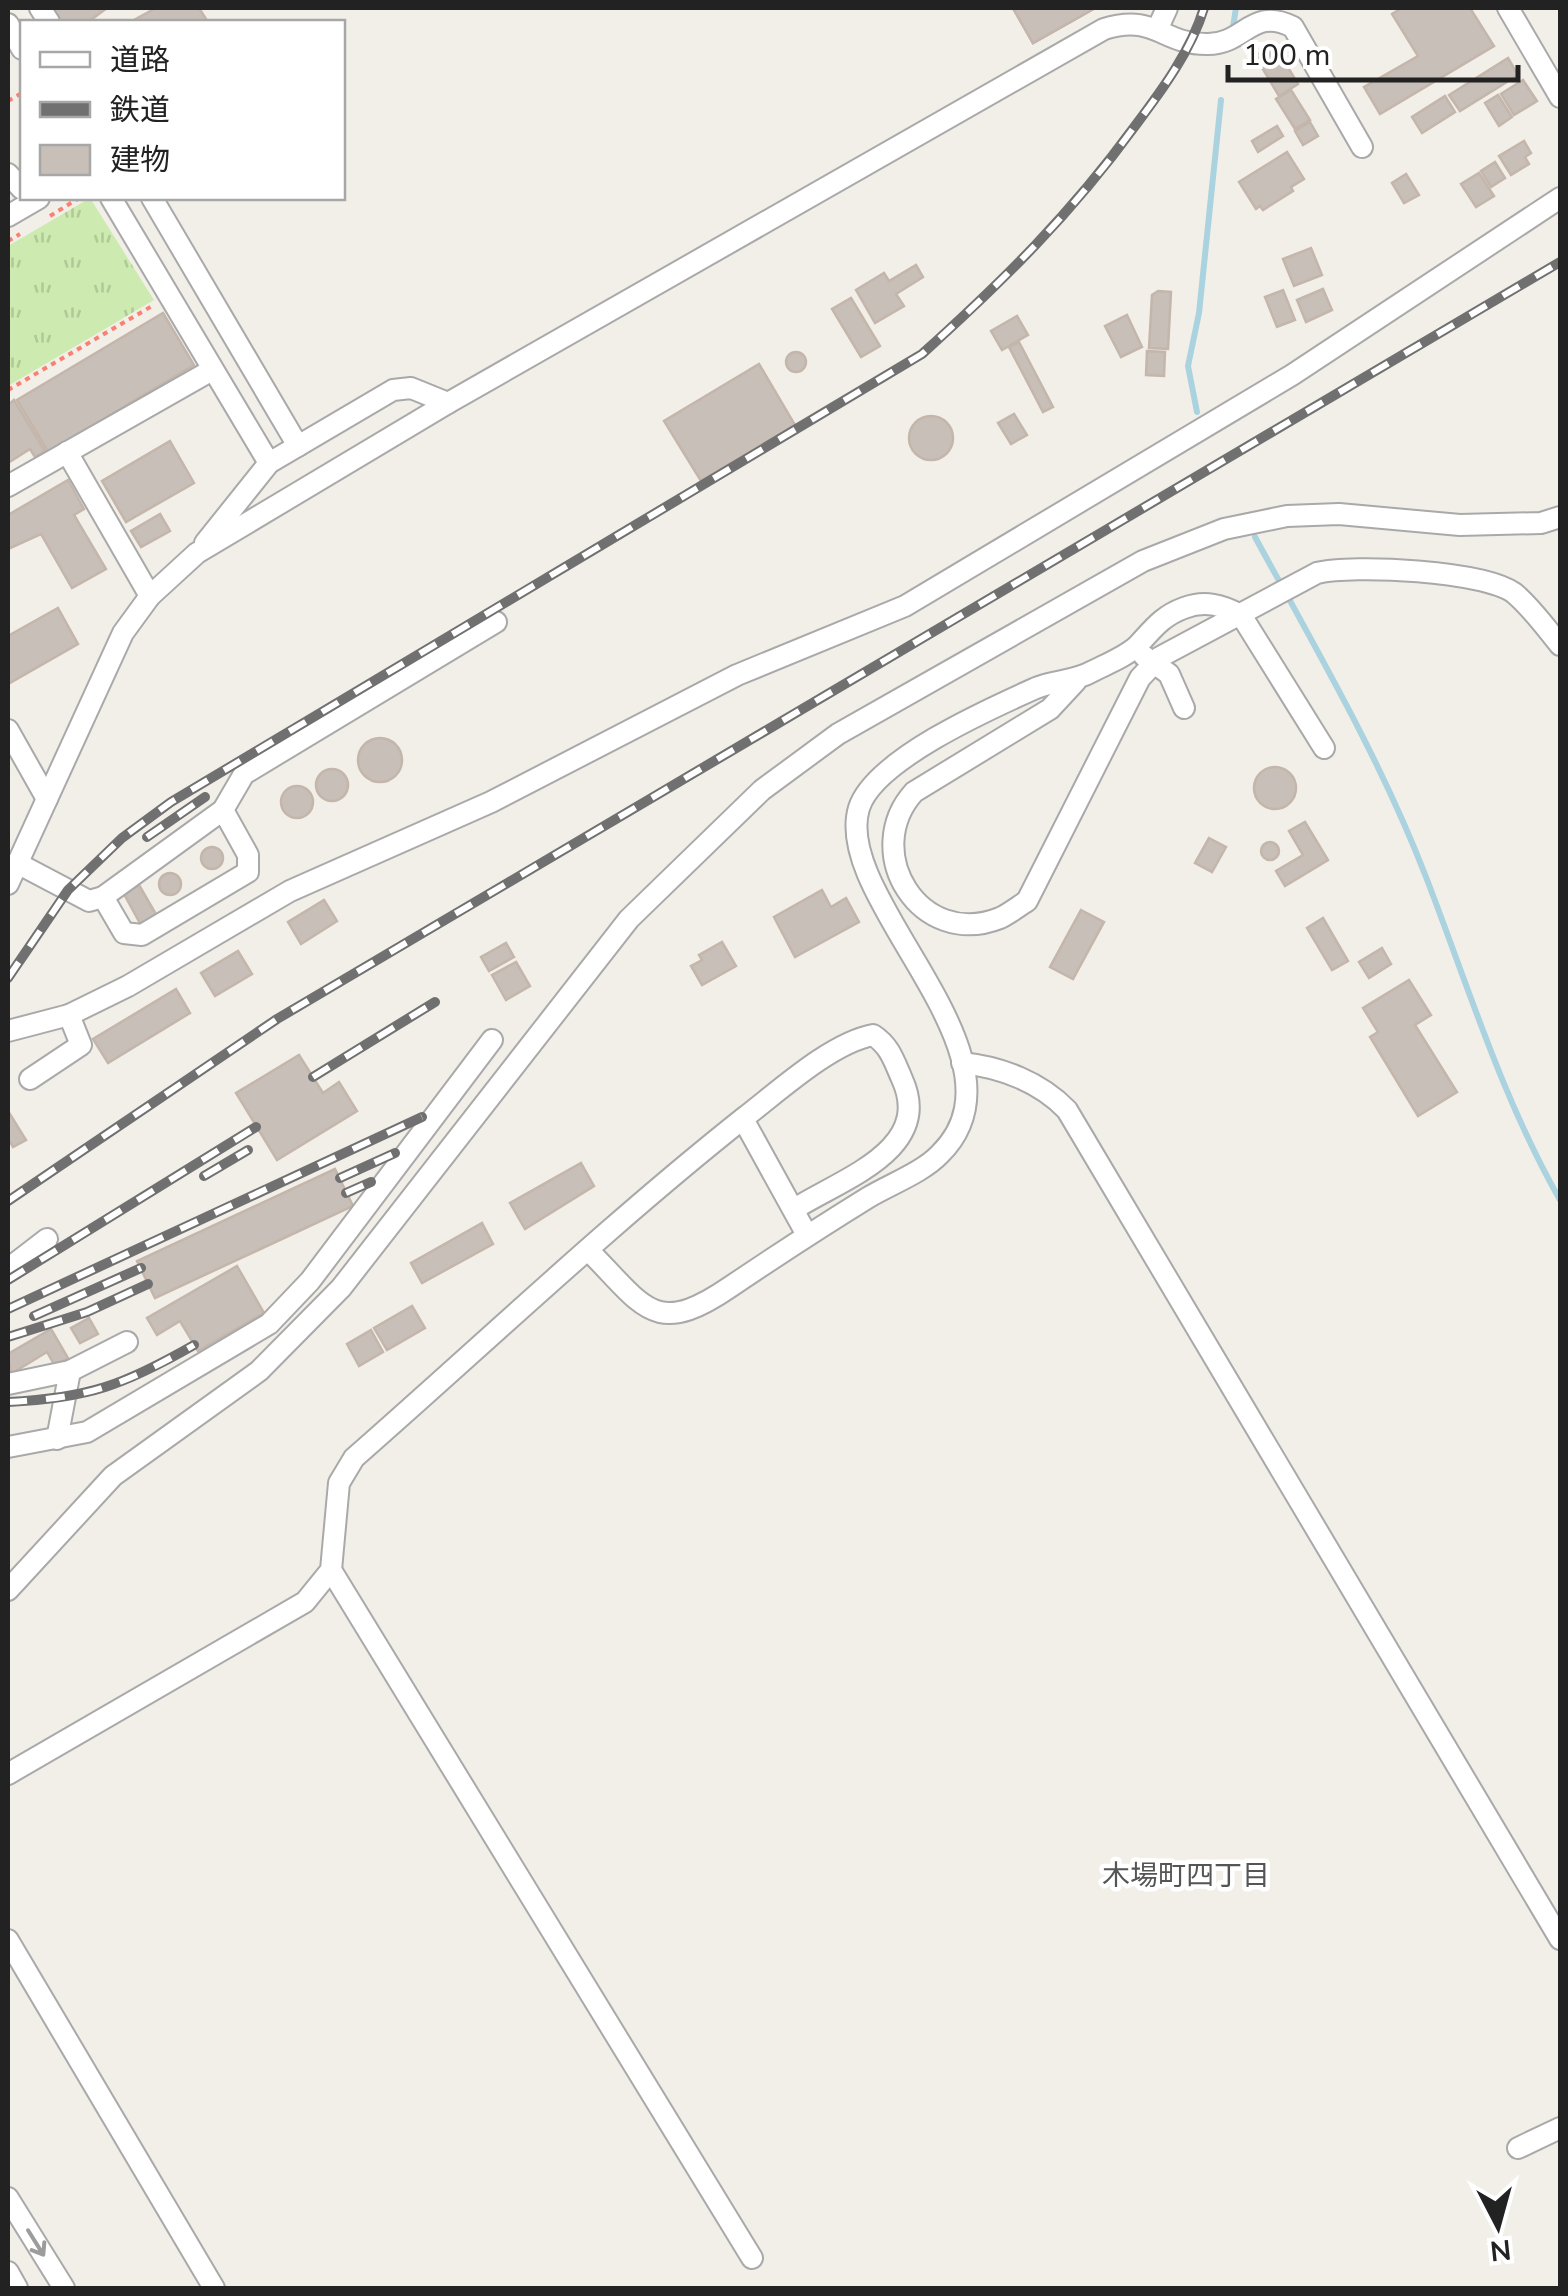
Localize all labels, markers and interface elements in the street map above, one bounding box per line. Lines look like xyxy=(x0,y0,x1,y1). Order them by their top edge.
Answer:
legend xyxy=(20,20,345,200)
scale bar xyxy=(1228,20,1518,82)
text: 100 m xyxy=(1243,35,1330,76)
text: 道路 xyxy=(110,40,170,81)
text: 鉄道 xyxy=(110,90,170,131)
text: 建物 xyxy=(110,140,170,181)
district label: 木場町四丁目 xyxy=(1102,1857,1270,1895)
north arrow xyxy=(1448,2176,1548,2276)
one-way arrow xyxy=(25,2228,46,2257)
text: N xyxy=(1488,2230,1513,2270)

